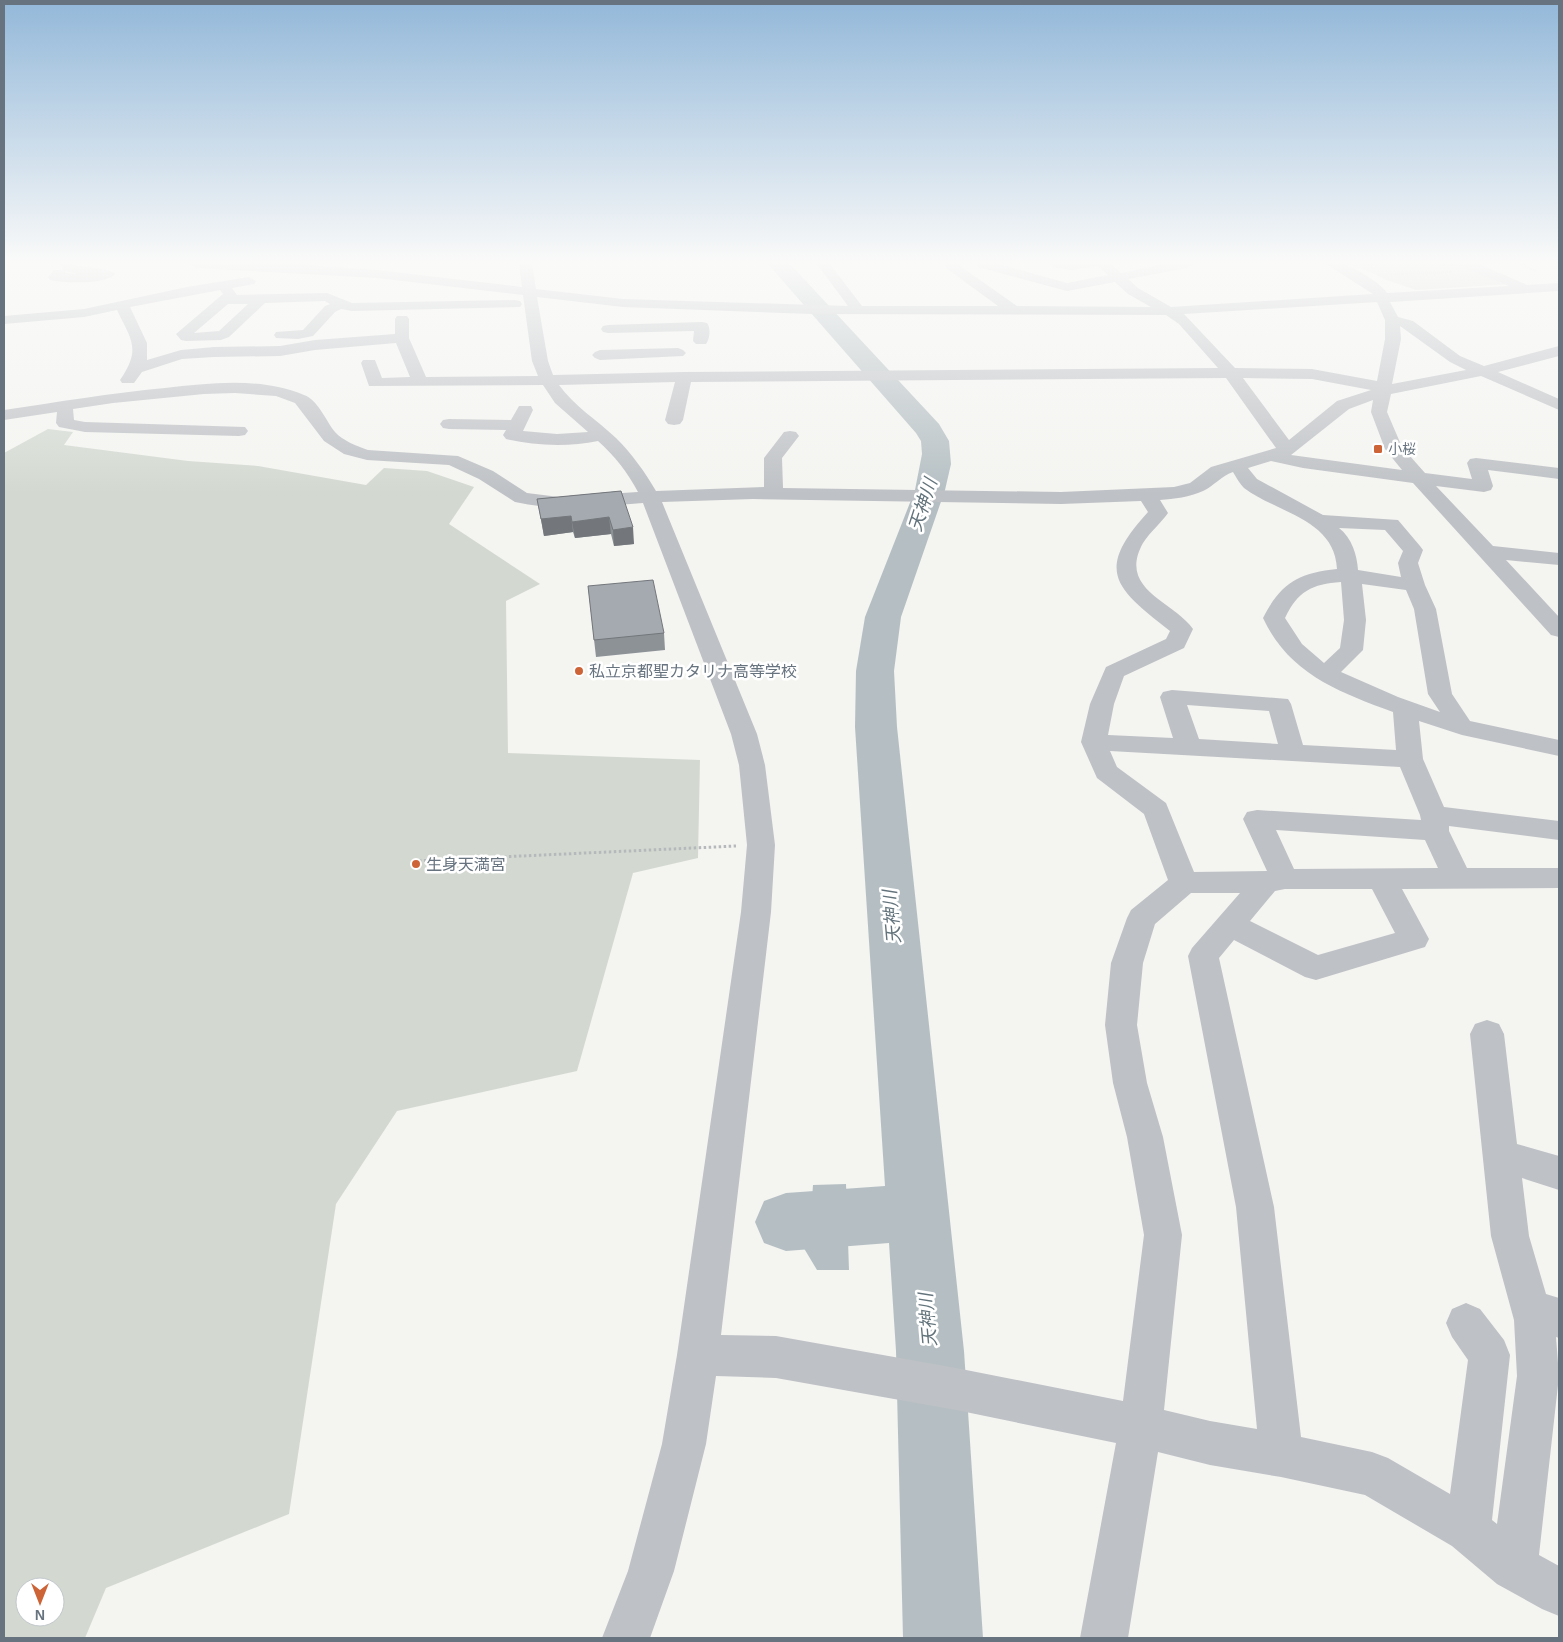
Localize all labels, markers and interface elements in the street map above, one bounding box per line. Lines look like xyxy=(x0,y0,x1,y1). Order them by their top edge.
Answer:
place label: 小桜 xyxy=(1388,441,1416,457)
marker: 小桜 xyxy=(1372,443,1384,455)
water label: 天神川 xyxy=(905,474,941,534)
place label: 私立京都聖カタリナ高等学校 xyxy=(589,663,797,680)
marker: 私立京都聖カタリナ高等学校 xyxy=(573,665,585,677)
place label: 生身天満宮 xyxy=(426,856,506,873)
marker: 生身天満宮 xyxy=(410,858,422,870)
water label: 天神川 xyxy=(880,887,904,945)
water label: 天神川 xyxy=(916,1290,940,1348)
north arrow xyxy=(15,1577,65,1627)
text: N xyxy=(35,1607,45,1623)

